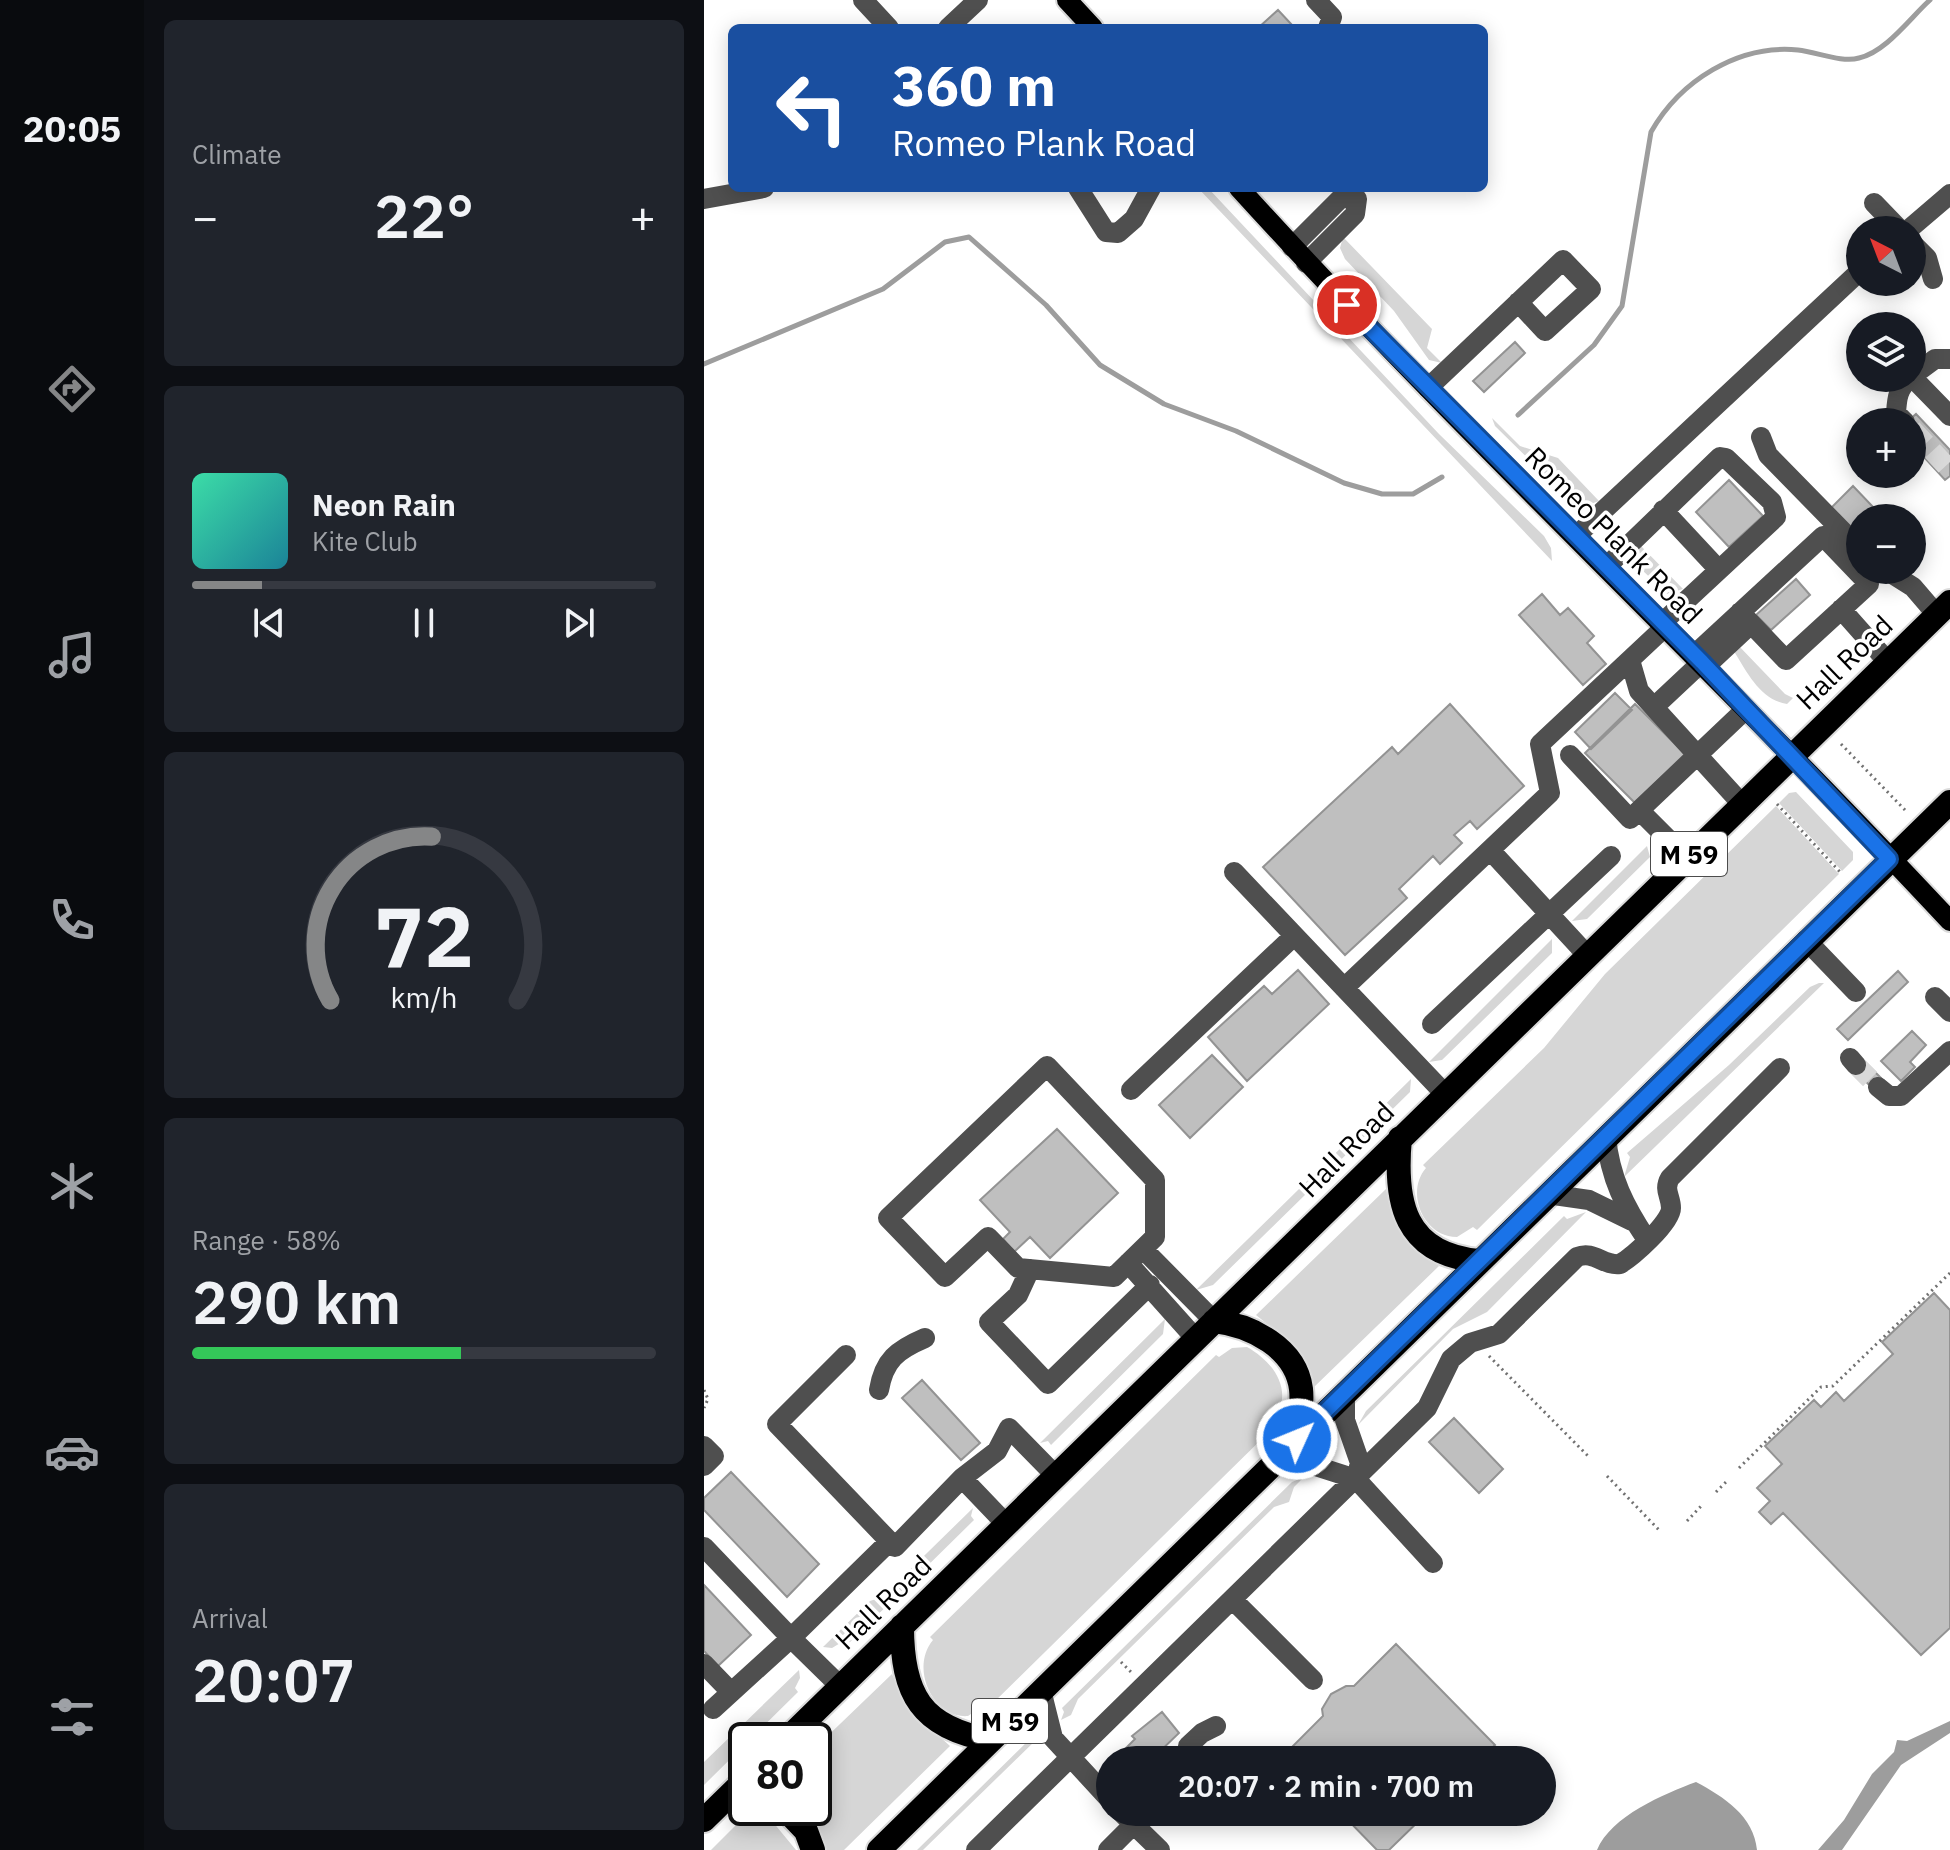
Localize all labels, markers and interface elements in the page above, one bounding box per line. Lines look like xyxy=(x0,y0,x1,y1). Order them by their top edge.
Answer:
text: 360 m xyxy=(892,49,1056,121)
icon: left xyxy=(760,56,864,160)
text: 20:05 xyxy=(23,105,121,152)
text: Romeo Plank Road xyxy=(892,119,1196,166)
text: Climate xyxy=(192,137,282,171)
text: 22° xyxy=(374,176,474,255)
text: − xyxy=(192,188,218,245)
text: + xyxy=(630,188,656,245)
north arrow xyxy=(1846,216,1926,296)
map controls xyxy=(1846,216,1926,584)
pin xyxy=(1313,271,1381,339)
icon: arrive xyxy=(1325,283,1369,327)
button: layers xyxy=(1846,312,1926,392)
icon: directions xyxy=(44,361,100,417)
button: + xyxy=(1846,408,1926,488)
street label: Romeo Plank Road xyxy=(1517,438,1711,632)
text: Neon Rain xyxy=(312,485,456,524)
button: − xyxy=(1846,504,1926,584)
text: Kite Club xyxy=(312,524,417,558)
icon: previous xyxy=(247,601,291,645)
icon: pause xyxy=(402,601,446,645)
icon: next xyxy=(557,601,601,645)
street label: Hall Road xyxy=(1788,607,1900,717)
icon: music xyxy=(44,627,100,683)
road number: M 59 xyxy=(1651,832,1727,876)
text: 72 xyxy=(374,882,474,990)
icon: phone xyxy=(44,892,100,948)
text: km/h xyxy=(390,979,458,1016)
street label: Hall Road xyxy=(1290,1093,1402,1205)
icon: climate xyxy=(44,1158,100,1214)
text: Range · 58% xyxy=(192,1223,341,1257)
text: 290 km xyxy=(192,1262,401,1341)
position arrow xyxy=(1255,1397,1339,1481)
icon: car xyxy=(44,1424,100,1480)
street label: Hall Road xyxy=(827,1547,939,1657)
text: Arrival xyxy=(192,1601,268,1635)
text: 20:07 xyxy=(192,1640,355,1719)
icon: filters xyxy=(44,1689,100,1745)
road number: M 59 xyxy=(972,1699,1048,1743)
speed limit sign: 80 xyxy=(728,1722,832,1826)
text: 20:07 · 2 min · 700 m xyxy=(1178,1766,1474,1805)

